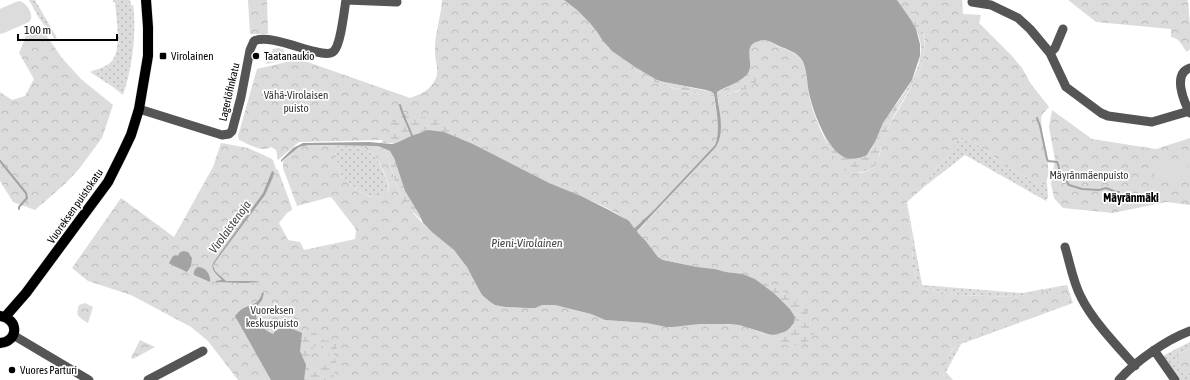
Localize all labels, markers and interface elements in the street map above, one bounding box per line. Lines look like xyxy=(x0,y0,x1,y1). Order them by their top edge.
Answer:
scale bar xyxy=(18,16,117,42)
text: 100 m xyxy=(24,23,51,37)
place label: Virolainen xyxy=(171,50,214,62)
place label: Taatanaukio xyxy=(264,50,315,62)
marker: Virolainen xyxy=(158,51,168,61)
marker: Taatanaukio xyxy=(251,51,261,61)
street label: Lagerlöfinkatu xyxy=(216,62,242,122)
park label: Vähä-Virolaisen puisto xyxy=(264,89,328,114)
street label: Vuoreksen puistokatu xyxy=(45,166,105,246)
park label: Mäyränmäenpuisto xyxy=(1049,169,1129,181)
district label: Mäyränmäki xyxy=(1103,191,1159,205)
water label: Virolaistenoja xyxy=(206,198,254,256)
water label: Pieni-Virolainen xyxy=(491,236,563,250)
park label: Vuoreksen keskuspuisto xyxy=(246,304,298,329)
place label: Vuores Parturi xyxy=(20,364,77,376)
marker: Vuores Parturi xyxy=(7,365,17,375)

